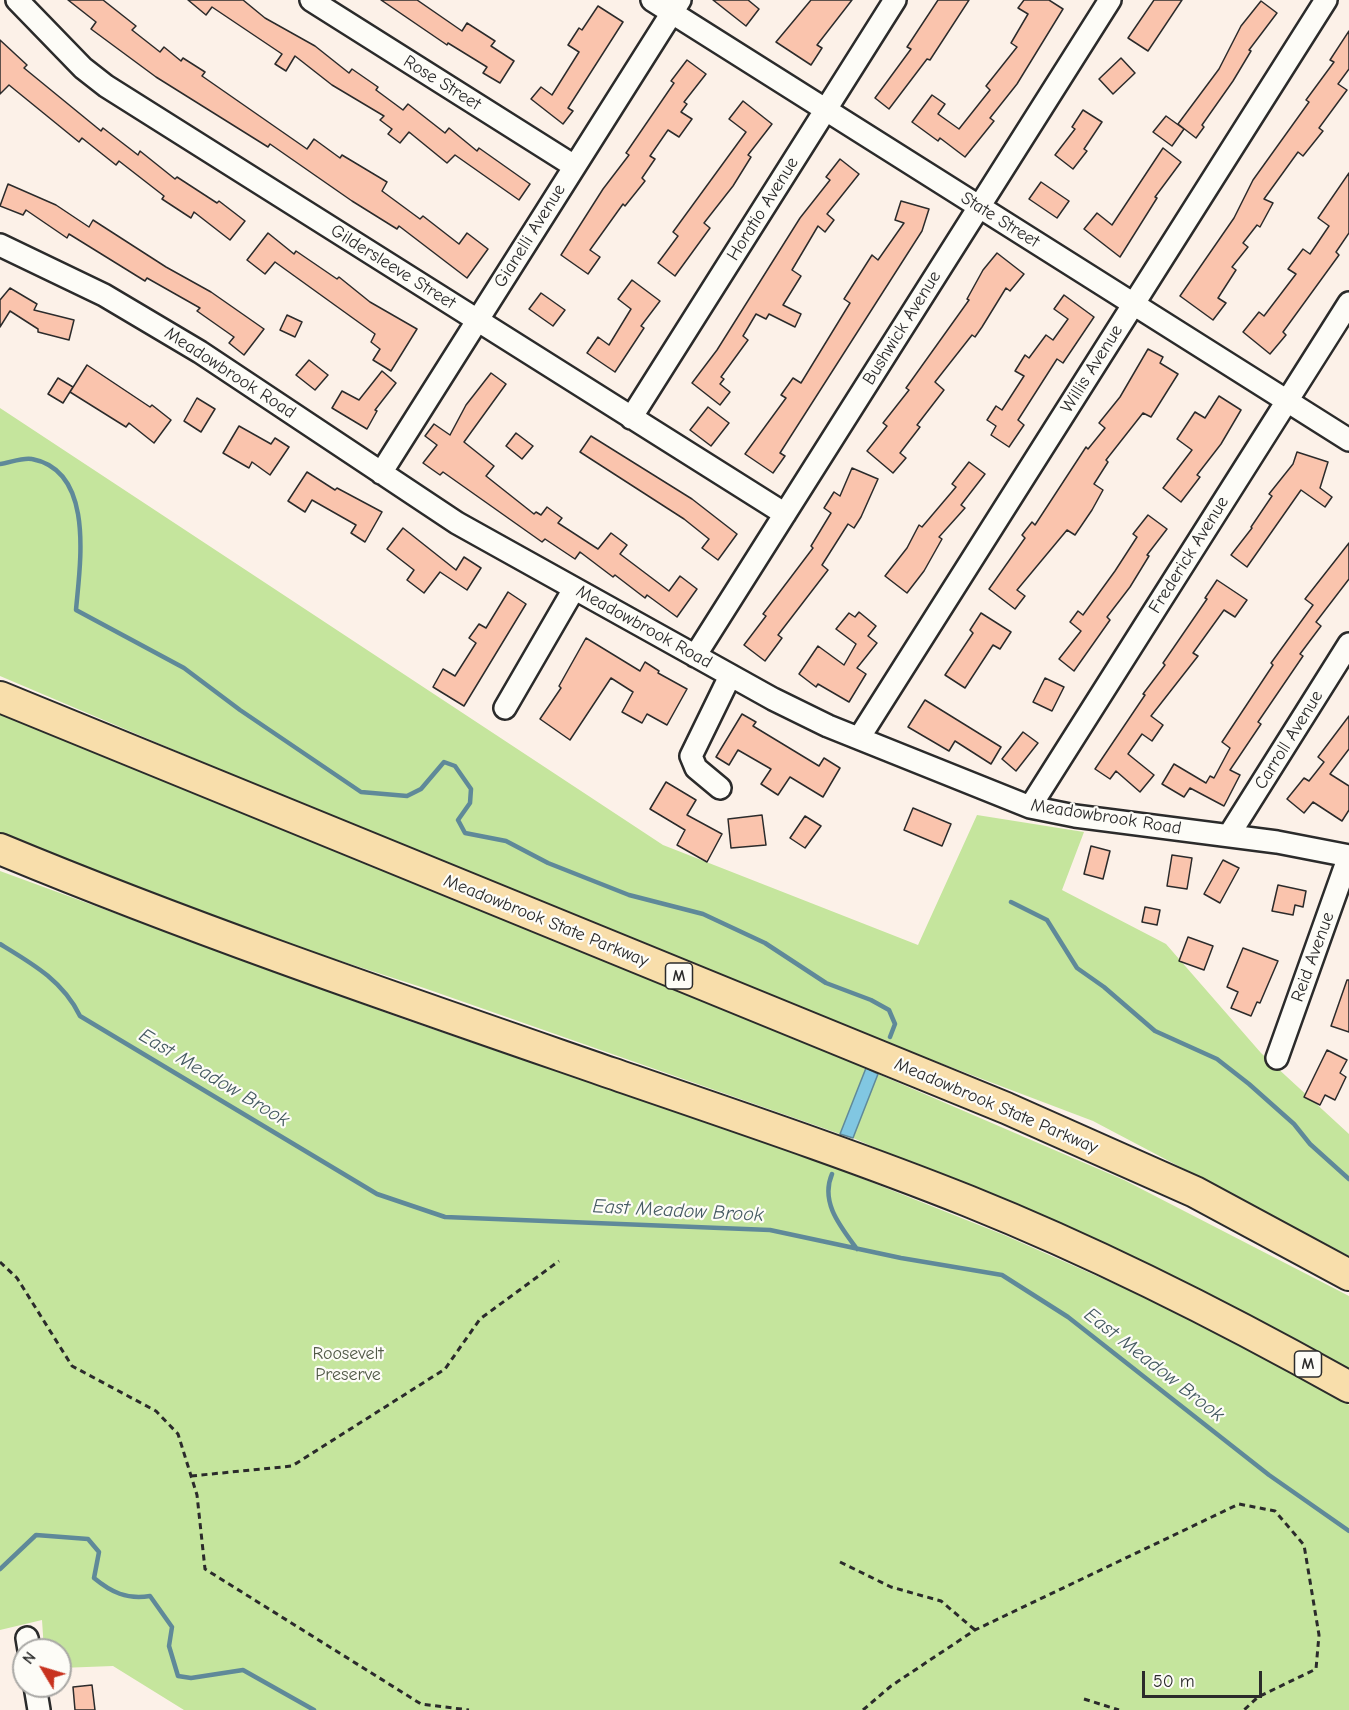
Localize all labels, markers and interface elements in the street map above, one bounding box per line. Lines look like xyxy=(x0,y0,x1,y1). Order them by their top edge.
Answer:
street label: Rose Street xyxy=(399,51,485,115)
street label: Horatio Avenue xyxy=(723,153,803,265)
street label: Gianelli Avenue xyxy=(490,180,570,292)
street label: State Street xyxy=(957,187,1043,253)
street label: Gildersleeve Street xyxy=(326,220,460,314)
street label: Bushwick Avenue xyxy=(858,267,946,389)
street label: Willis Avenue xyxy=(1056,321,1128,417)
street label: Meadowbrook Road xyxy=(160,323,300,423)
street label: Frederick Avenue xyxy=(1144,492,1234,618)
street label: Meadowbrook Road xyxy=(572,581,716,673)
street label: Carroll Avenue xyxy=(1250,687,1328,793)
street label: Meadowbrook Road xyxy=(1029,794,1183,840)
street label: Meadowbrook State Parkway xyxy=(440,870,652,972)
street label: Reid Avenue xyxy=(1287,909,1339,1005)
road number: M xyxy=(666,963,692,989)
water label: East Meadow Brook xyxy=(134,1024,294,1132)
street label: Meadowbrook State Parkway xyxy=(891,1053,1101,1159)
water label: East Meadow Brook xyxy=(592,1195,764,1227)
water label: East Meadow Brook xyxy=(1079,1303,1229,1427)
park label: Roosevelt Preserve xyxy=(312,1343,384,1386)
road number: M xyxy=(1294,1351,1322,1377)
north arrow xyxy=(12,1638,72,1698)
text: N xyxy=(19,1648,40,1668)
scale bar xyxy=(1145,1659,1265,1697)
text: 50 m xyxy=(1153,1671,1195,1692)

